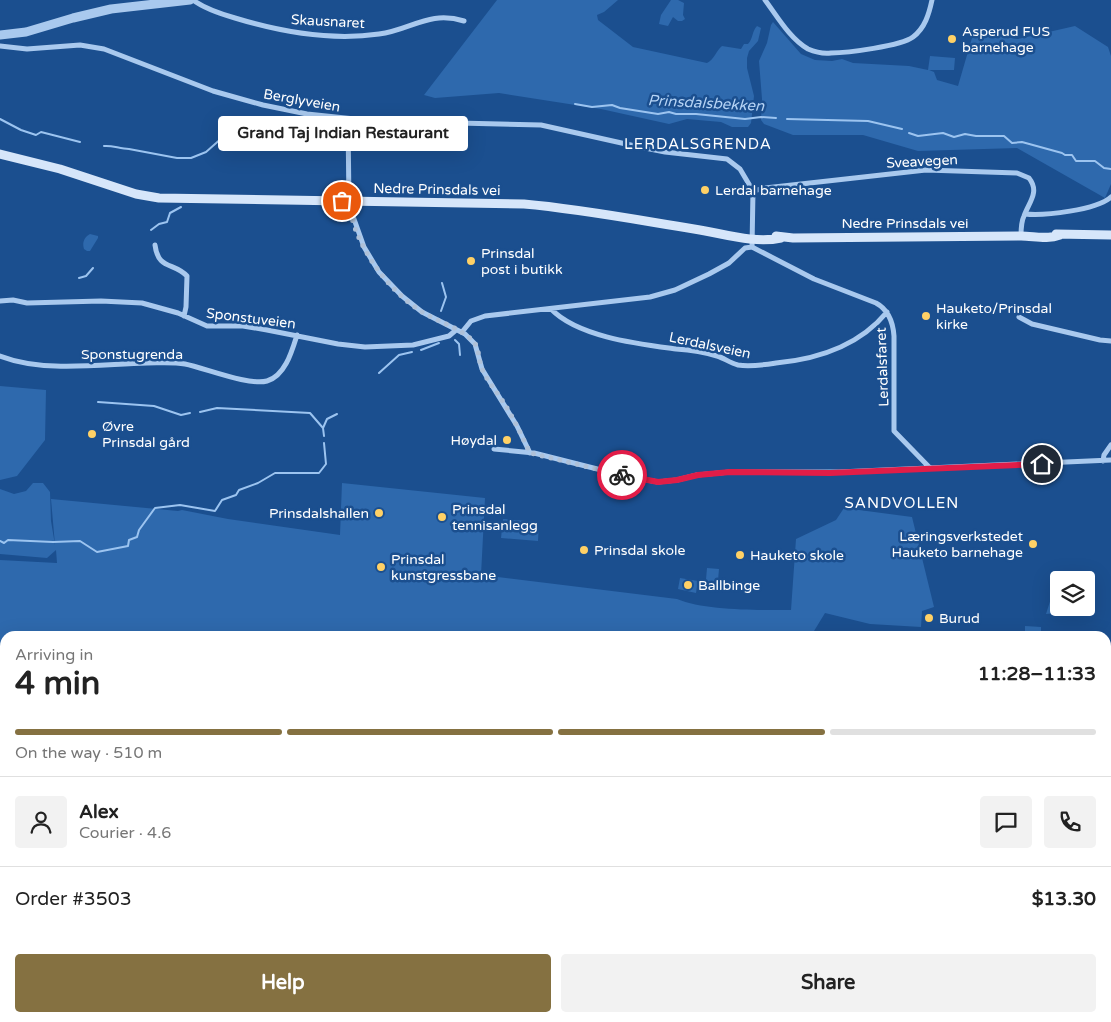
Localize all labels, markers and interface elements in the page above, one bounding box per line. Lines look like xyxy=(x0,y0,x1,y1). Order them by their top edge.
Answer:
street label: Skausnaret xyxy=(291,11,366,32)
place label: Asperud FUS barnehage xyxy=(962,23,1050,56)
marker: Asperud FUS barnehage xyxy=(946,33,958,45)
street label: Berglyveien xyxy=(262,85,342,116)
water label: Prinsdalsbekken xyxy=(647,91,765,115)
callout: Grand Taj Indian Restaurant xyxy=(217,116,467,151)
text: Grand Taj Indian Restaurant xyxy=(237,123,449,143)
district label: LERDALSGRENDA xyxy=(624,135,772,153)
street label: Sveavegen xyxy=(886,151,958,172)
pin xyxy=(321,180,363,222)
street label: Nedre Prinsdals vei xyxy=(373,180,501,199)
place label: Lerdal barnehage xyxy=(715,182,832,199)
marker: Lerdal barnehage xyxy=(699,184,711,196)
icon: bag xyxy=(328,187,356,215)
street label: Nedre Prinsdals vei xyxy=(841,215,969,232)
place label: Prinsdal post i butikk xyxy=(481,245,563,278)
marker: Prinsdal post i butikk xyxy=(465,255,477,267)
place label: Hauketo/Prinsdal kirke xyxy=(936,300,1052,333)
street label: Sponstuveien xyxy=(205,305,297,332)
marker: Hauketo/Prinsdal kirke xyxy=(920,310,932,322)
street label: Lerdalsfaret xyxy=(873,326,892,407)
street label: Lerdalsveien xyxy=(667,329,752,362)
street label: Sponstugrenda xyxy=(81,346,183,363)
place label: Øvre Prinsdal gård xyxy=(102,418,190,451)
marker: Øvre Prinsdal gård xyxy=(86,428,98,440)
place label: Høydal xyxy=(451,432,497,449)
marker: Høydal xyxy=(501,434,513,446)
pin xyxy=(1021,443,1063,485)
courier xyxy=(597,450,647,500)
icon: home xyxy=(1028,450,1056,478)
icon: bike xyxy=(608,461,636,489)
district label: SANDVOLLEN xyxy=(845,494,959,512)
place label: Prinsdal tennisanlegg xyxy=(452,501,538,534)
place label: Prinsdalshallen xyxy=(269,505,369,522)
marker: Prinsdalshallen xyxy=(373,507,385,519)
marker: Prinsdal tennisanlegg xyxy=(436,511,448,523)
place label: Læringsverkstedet Hauketo barnehage xyxy=(892,528,1024,561)
marker: Læringsverkstedet Hauketo barnehage xyxy=(1027,538,1039,550)
place label: Prinsdal skole xyxy=(594,542,685,559)
marker: Prinsdal skole xyxy=(578,544,590,556)
place label: Hauketo skole xyxy=(750,547,844,564)
marker: Hauketo skole xyxy=(734,549,746,561)
place label: Prinsdal kunstgressbane xyxy=(391,551,496,584)
marker: Prinsdal kunstgressbane xyxy=(375,561,387,573)
map controls xyxy=(1050,571,1095,616)
button: layers xyxy=(1050,571,1095,616)
place label: Ballbinge xyxy=(698,577,760,594)
marker: Ballbinge xyxy=(682,579,694,591)
place label: Burud xyxy=(939,610,980,627)
marker: Burud xyxy=(923,612,935,624)
text: Arriving in xyxy=(15,645,93,665)
text: 11:28–11:33 xyxy=(978,663,1096,685)
text: 4 min xyxy=(15,665,100,703)
text: On the way · 510 m xyxy=(15,743,162,763)
button: person xyxy=(15,796,67,848)
button: chat xyxy=(980,796,1032,848)
button: phone xyxy=(1044,796,1096,848)
text: Alex xyxy=(79,801,119,823)
text: Courier · 4.6 xyxy=(79,823,171,843)
text: Order #3503 xyxy=(15,888,132,910)
text: $13.30 xyxy=(1032,888,1096,910)
button: Help xyxy=(15,954,551,1012)
button: Share xyxy=(561,954,1096,1012)

